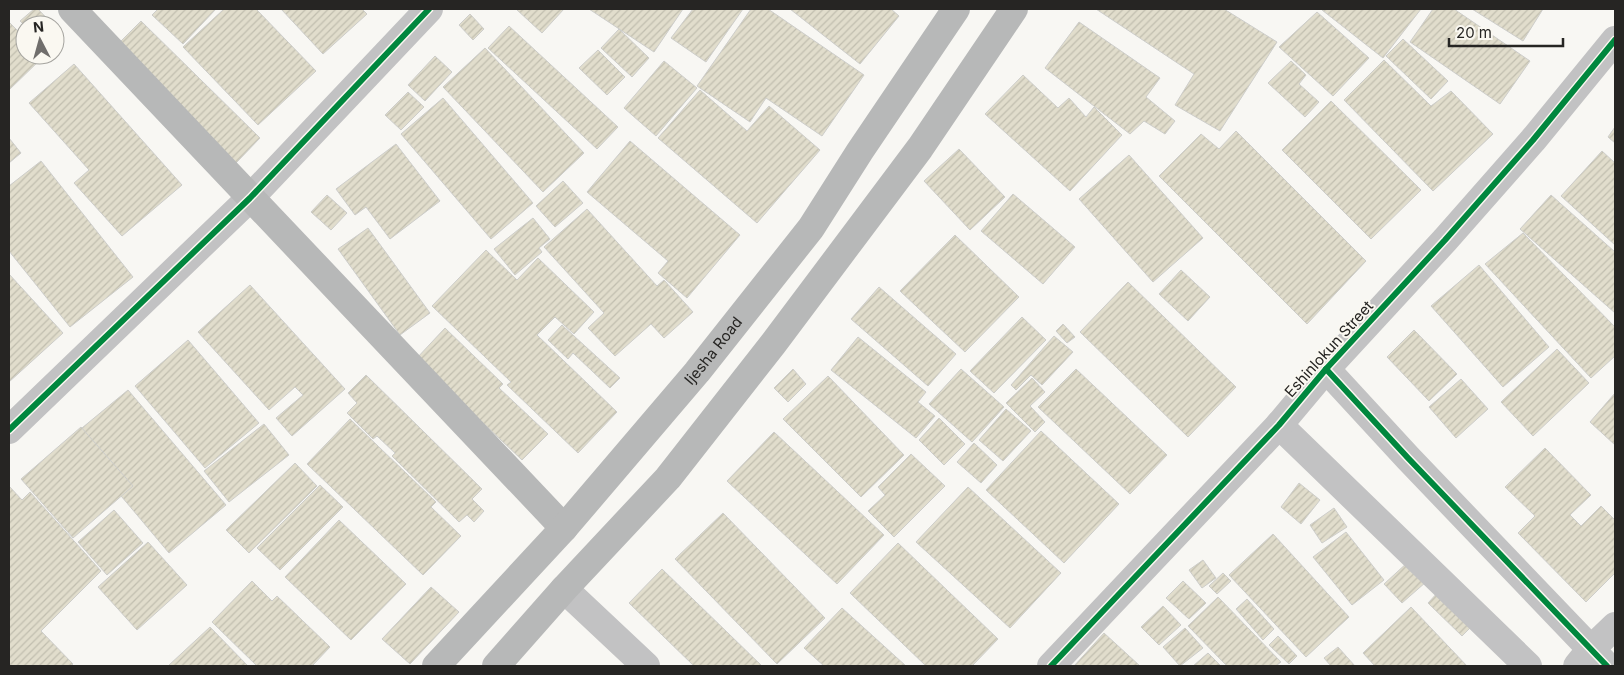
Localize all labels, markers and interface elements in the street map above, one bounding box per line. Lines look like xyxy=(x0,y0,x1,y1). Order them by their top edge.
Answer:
north arrow xyxy=(15,15,65,65)
scale bar xyxy=(1449,15,1563,47)
text: N xyxy=(32,18,45,36)
text: 20 m xyxy=(1456,23,1492,42)
street label: Eshinlokun Street xyxy=(1280,296,1377,401)
street label: Ijesha Road xyxy=(680,313,746,389)

